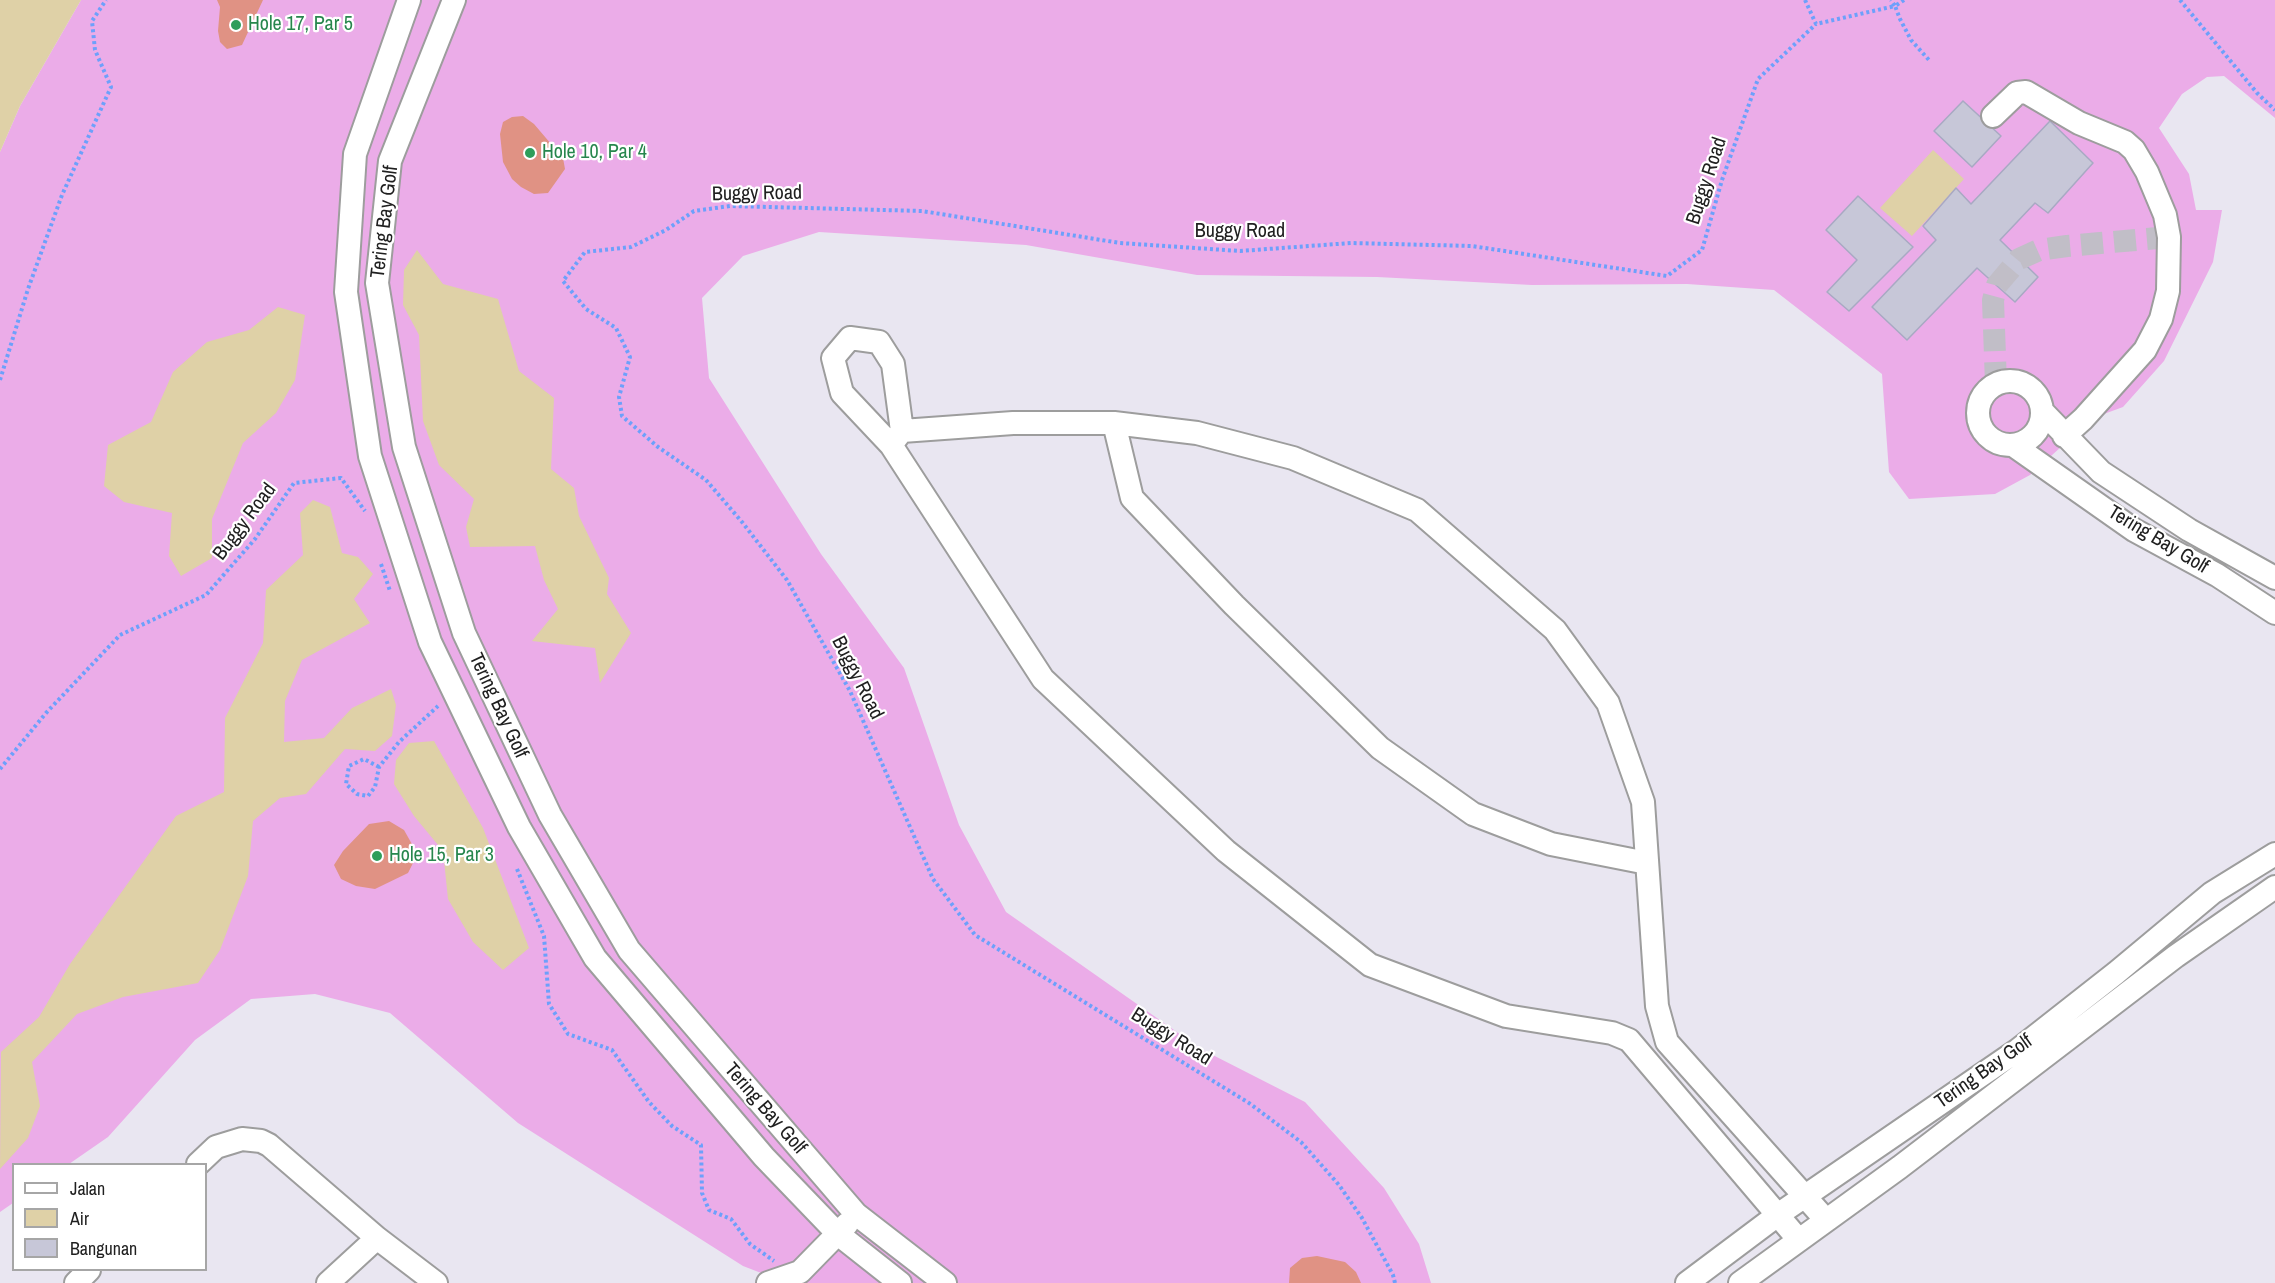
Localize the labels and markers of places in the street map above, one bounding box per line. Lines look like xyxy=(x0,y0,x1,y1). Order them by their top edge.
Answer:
place label: Hole 17, Par 5 xyxy=(248,13,353,37)
marker: Hole 17, Par 5 xyxy=(229,18,243,32)
place label: Hole 10, Par 4 xyxy=(542,141,647,165)
marker: Hole 10, Par 4 xyxy=(523,146,537,160)
place label: Hole 15, Par 3 xyxy=(389,844,494,868)
marker: Hole 15, Par 3 xyxy=(370,849,384,863)

